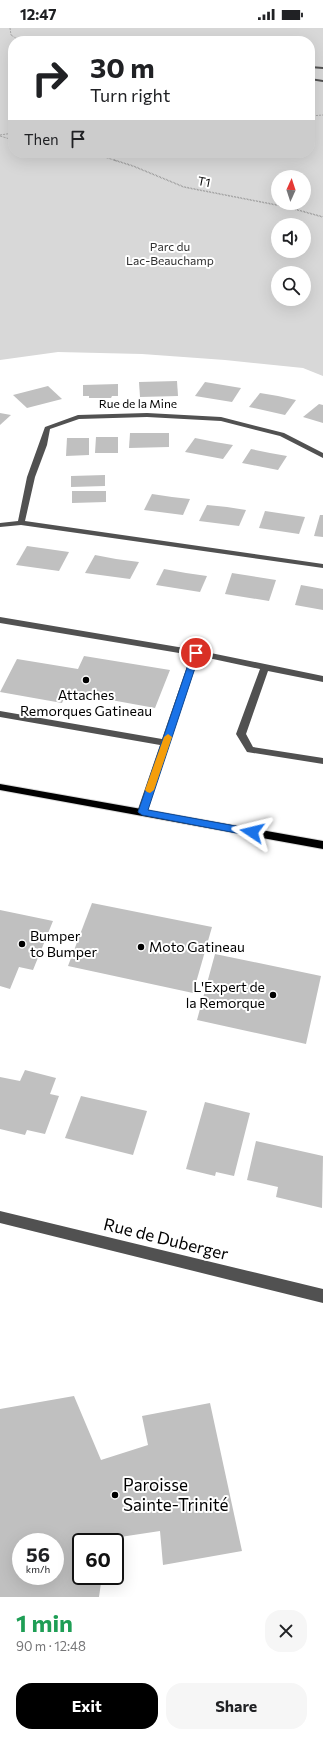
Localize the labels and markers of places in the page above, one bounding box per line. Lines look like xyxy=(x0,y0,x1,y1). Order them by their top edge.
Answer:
pin xyxy=(179,636,213,670)
marker: Attaches Remorques Gatineau xyxy=(81,675,91,685)
place label: Attaches Remorques Gatineau xyxy=(20,686,152,719)
place label: Bumper to Bumper xyxy=(30,927,97,960)
place label: Moto Gatineau xyxy=(149,938,245,955)
marker: Bumper to Bumper xyxy=(17,939,27,949)
marker: Moto Gatineau xyxy=(136,942,146,952)
place label: L'Expert de la Remorque xyxy=(186,978,265,1011)
marker: L'Expert de la Remorque xyxy=(268,990,278,1000)
place label: Paroisse Sainte-Trinité xyxy=(123,1474,229,1515)
marker: Paroisse Sainte-Trinité xyxy=(110,1490,120,1500)

